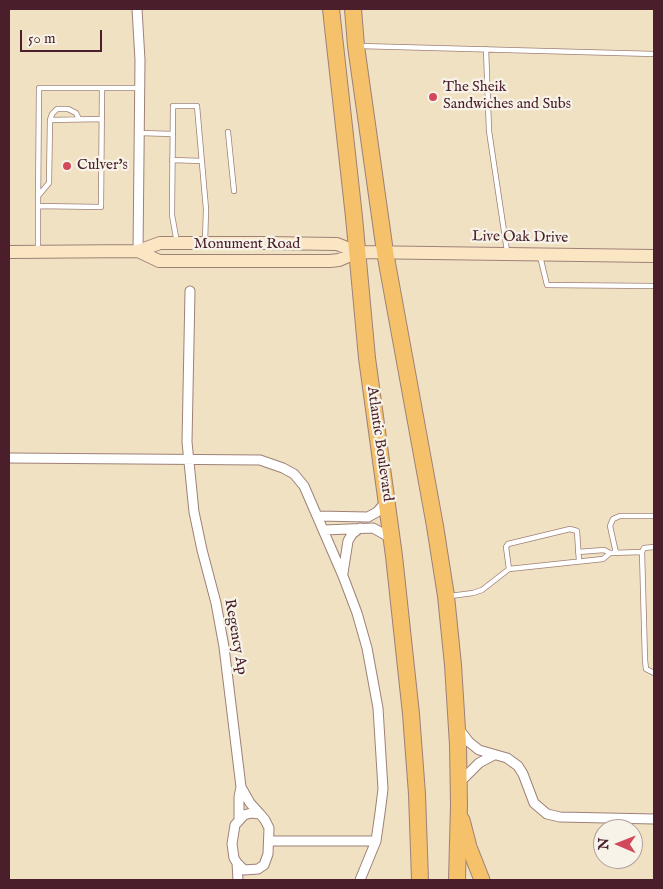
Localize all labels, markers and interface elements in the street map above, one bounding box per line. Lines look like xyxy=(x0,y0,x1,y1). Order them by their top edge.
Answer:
scale bar xyxy=(22,20,105,52)
text: 50 m xyxy=(28,29,56,48)
place label: The Sheik Sandwiches and Subs xyxy=(443,79,571,114)
marker: The Sheik Sandwiches and Subs xyxy=(427,91,439,103)
place label: Culver's xyxy=(77,157,128,175)
marker: Culver's xyxy=(61,160,73,172)
street label: Live Oak Drive xyxy=(472,228,568,248)
street label: Monument Road xyxy=(194,236,300,254)
street label: Atlantic Boulevard xyxy=(362,385,396,503)
street label: Regency Ap xyxy=(219,598,251,676)
north arrow xyxy=(593,819,643,869)
text: N xyxy=(595,838,613,850)

